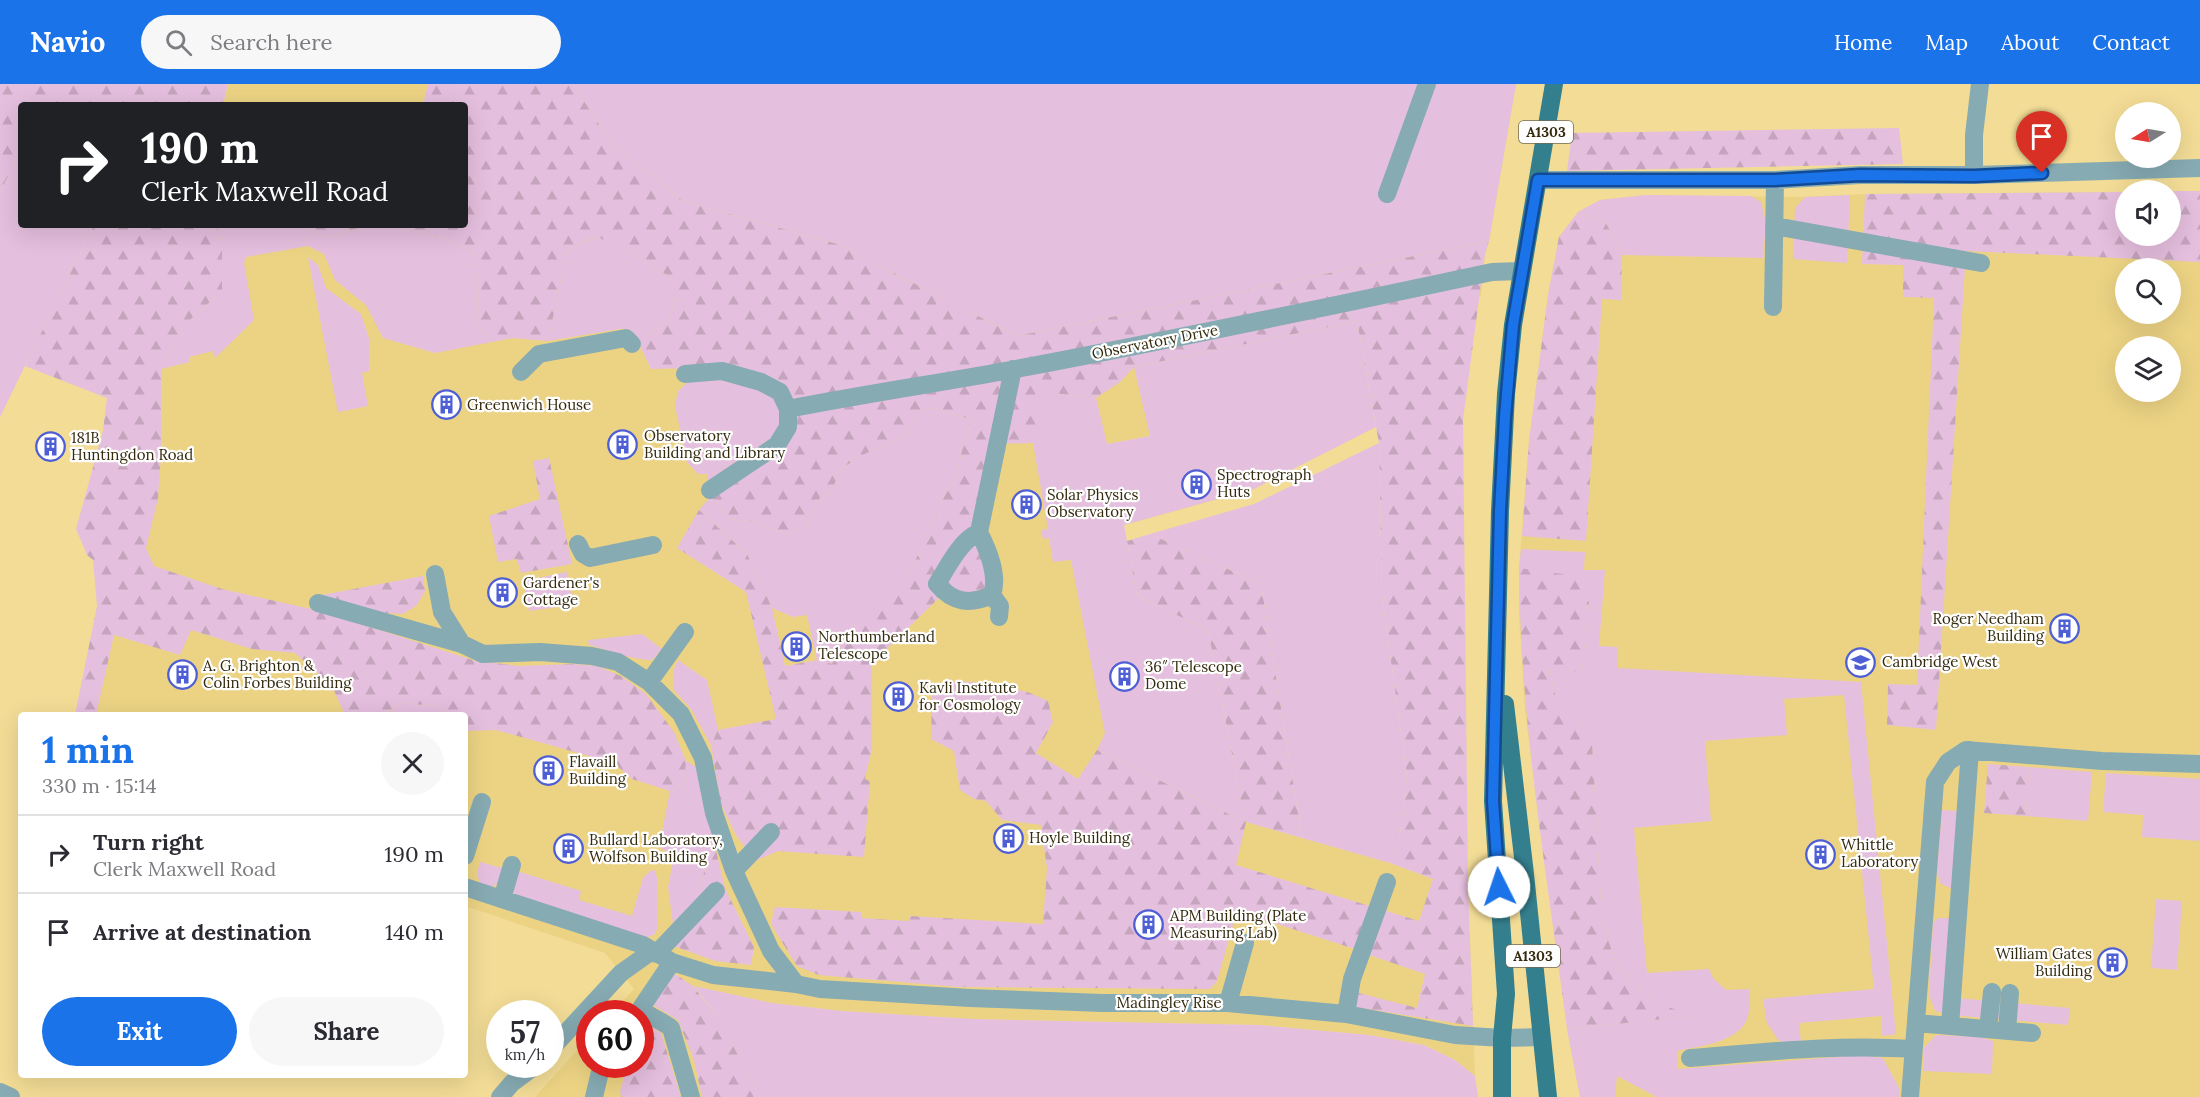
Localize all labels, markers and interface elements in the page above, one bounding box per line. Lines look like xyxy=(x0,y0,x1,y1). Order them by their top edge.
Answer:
search box xyxy=(141,15,561,69)
text: Navio xyxy=(30,24,105,60)
icon: search xyxy=(162,26,195,59)
text: Search here xyxy=(210,28,332,56)
text: Home xyxy=(1834,29,1892,56)
text: Map xyxy=(1925,29,1968,56)
text: About xyxy=(2001,29,2059,56)
text: Contact xyxy=(2092,29,2170,56)
north arrow xyxy=(2115,102,2181,168)
map controls xyxy=(2115,102,2181,402)
pin xyxy=(2016,111,2067,173)
icon: arrive xyxy=(2025,120,2058,153)
text: 190 m xyxy=(141,121,259,175)
road number: A1303 xyxy=(1519,121,1573,143)
icon: right xyxy=(42,126,120,204)
text: Clerk Maxwell Road xyxy=(141,174,388,208)
button: sound xyxy=(2115,180,2181,246)
button: search xyxy=(2115,258,2181,324)
street label: Observatory Drive xyxy=(1090,320,1220,363)
button: layers xyxy=(2115,336,2181,402)
building icon: Greenwich House xyxy=(430,389,462,421)
place label: Greenwich House xyxy=(467,395,591,414)
place label: Observatory Building and Library xyxy=(644,426,785,462)
place label: 181B Huntingdon Road xyxy=(71,428,193,464)
building icon: Observatory Building and Library xyxy=(607,429,639,461)
building icon: 181B Huntingdon Road xyxy=(34,431,66,463)
place label: Spectrograph Huts xyxy=(1217,465,1312,501)
building icon: Spectrograph Huts xyxy=(1180,468,1212,500)
place label: Solar Physics Observatory xyxy=(1047,485,1138,521)
building icon: Solar Physics Observatory xyxy=(1010,488,1042,520)
place label: Gardener's Cottage xyxy=(523,573,599,609)
building icon: Gardener's Cottage xyxy=(486,576,518,608)
place label: Roger Needham Building xyxy=(1933,609,2045,645)
building icon: Roger Needham Building xyxy=(2049,612,2081,644)
place label: Northumberland Telescope xyxy=(818,627,935,663)
building icon: Northumberland Telescope xyxy=(781,630,813,662)
school or university icon: Cambridge West xyxy=(1845,646,1877,678)
place label: Cambridge West xyxy=(1882,652,1998,671)
place label: A. G. Brighton & Colin Forbes Building xyxy=(202,656,352,692)
place label: 36″ Telescope Dome xyxy=(1145,657,1242,693)
building icon: A. G. Brighton & Colin Forbes Building xyxy=(166,659,198,691)
building icon: 36″ Telescope Dome xyxy=(1108,660,1140,692)
place label: Kavli Institute for Cosmology xyxy=(919,678,1021,714)
building icon: Kavli Institute for Cosmology xyxy=(882,681,914,713)
text: 1 min xyxy=(42,727,134,773)
button: close xyxy=(381,732,444,795)
place label: Flavaill Building xyxy=(569,752,627,788)
building icon: Flavaill Building xyxy=(532,755,564,787)
text: 330 m · 15:14 xyxy=(42,773,157,798)
building icon: Hoyle Building xyxy=(992,822,1024,854)
text: Turn right xyxy=(93,828,204,856)
place label: Hoyle Building xyxy=(1029,828,1131,847)
place label: Bullard Laboratory, Wolfson Building xyxy=(589,830,723,866)
building icon: Bullard Laboratory, Wolfson Building xyxy=(552,833,584,865)
place label: Whittle Laboratory xyxy=(1841,835,1919,871)
icon: right xyxy=(42,838,75,871)
building icon: Whittle Laboratory xyxy=(1804,838,1836,870)
text: 190 m xyxy=(384,840,444,868)
position arrow xyxy=(1467,855,1531,919)
text: Clerk Maxwell Road xyxy=(93,856,276,881)
place label: APM Building (Plate Measuring Lab) xyxy=(1169,906,1306,943)
building icon: APM Building (Plate Measuring Lab) xyxy=(1133,909,1165,941)
icon: arrive xyxy=(42,916,75,949)
text: Arrive at destination xyxy=(93,918,311,946)
text: 140 m xyxy=(385,918,444,946)
place label: William Gates Building xyxy=(1996,944,2093,980)
road number: A1303 xyxy=(1506,945,1560,967)
building icon: William Gates Building xyxy=(2097,947,2129,979)
street label: Madingley Rise xyxy=(1116,993,1222,1012)
button: Exit xyxy=(42,997,237,1066)
button: Share xyxy=(249,997,444,1066)
speed limit sign: 60 xyxy=(576,1000,654,1078)
text: 57 xyxy=(510,1013,540,1051)
text: km/h xyxy=(505,1045,545,1064)

